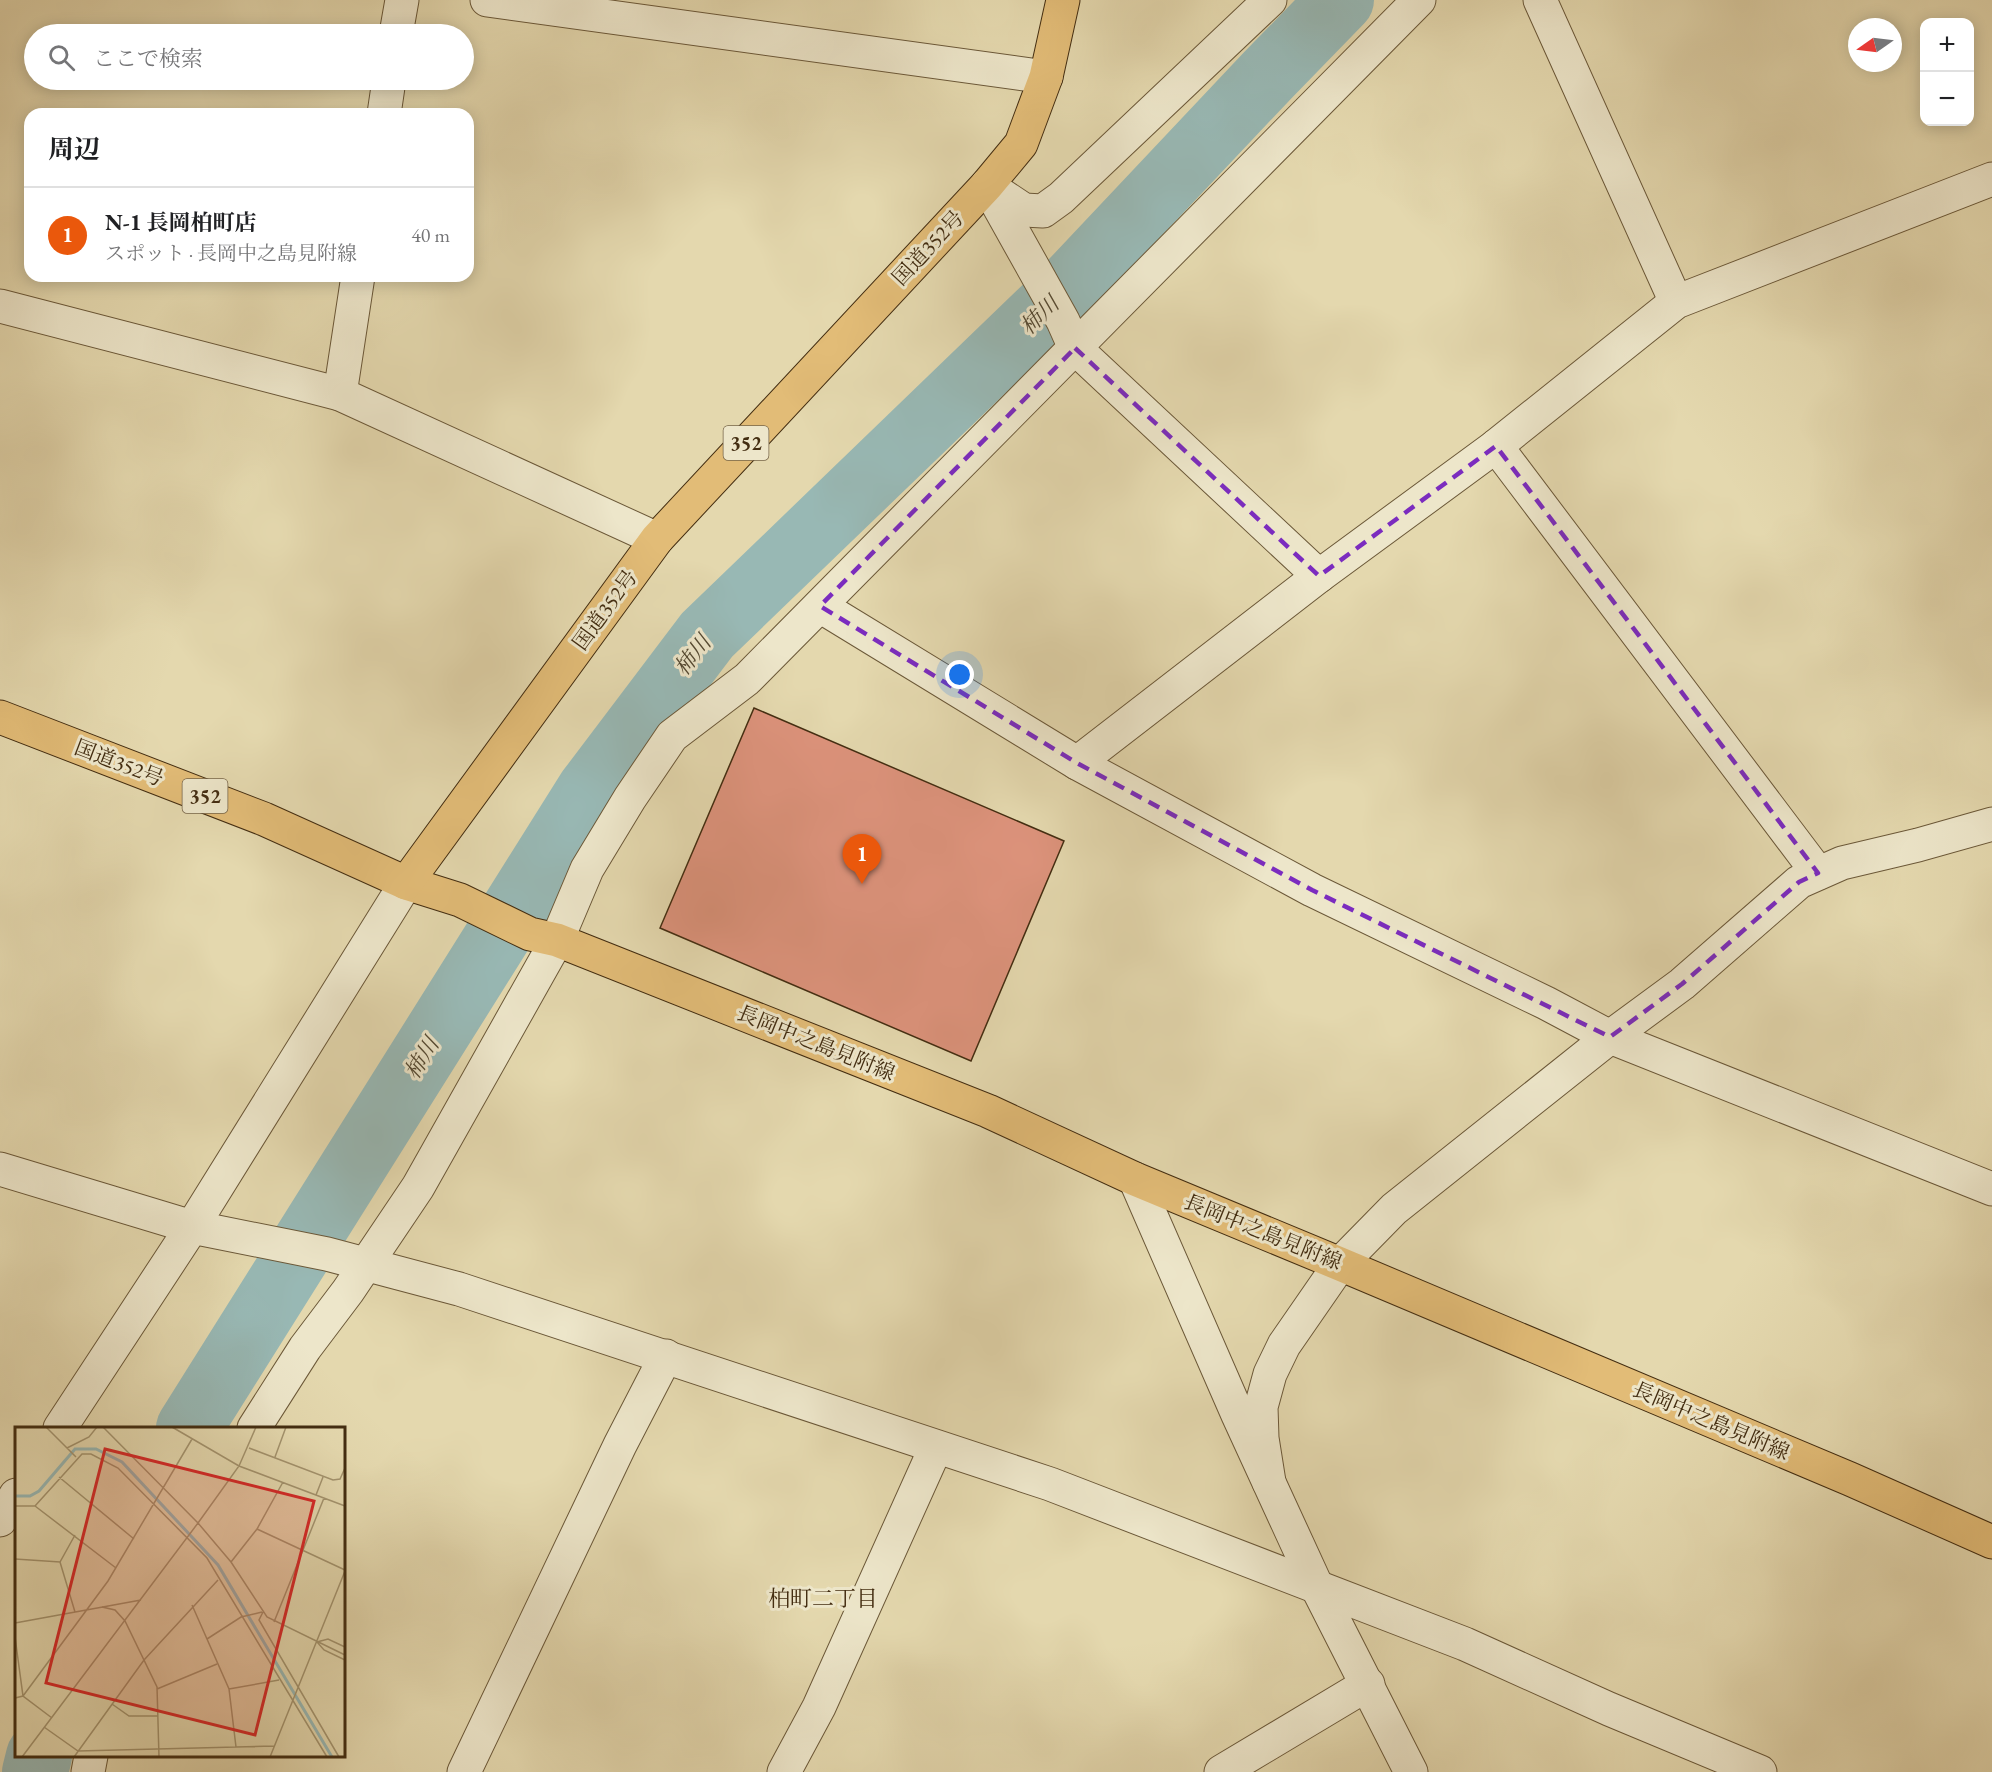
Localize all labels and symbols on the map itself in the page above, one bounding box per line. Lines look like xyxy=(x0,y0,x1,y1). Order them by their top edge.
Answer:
north arrow xyxy=(1848,18,1902,72)
street label: 国道352号 xyxy=(886,204,969,291)
water label: 柿川 xyxy=(1013,288,1067,341)
road number: 352 xyxy=(724,426,768,460)
street label: 国道352号 xyxy=(566,564,643,655)
water label: 柿川 xyxy=(667,627,719,682)
your location xyxy=(945,660,974,689)
street label: 国道352号 xyxy=(71,733,168,792)
road number: 352 xyxy=(182,779,228,813)
pin: 1 xyxy=(842,834,882,884)
street label: 長岡中之島見附線 xyxy=(733,999,899,1087)
water label: 柿川 xyxy=(397,1030,446,1085)
street label: 長岡中之島見附線 xyxy=(1180,1188,1346,1276)
street label: 長岡中之島見附線 xyxy=(1629,1375,1794,1466)
inset map xyxy=(15,1427,345,1757)
district label: 柏町二丁目 xyxy=(768,1584,878,1613)

